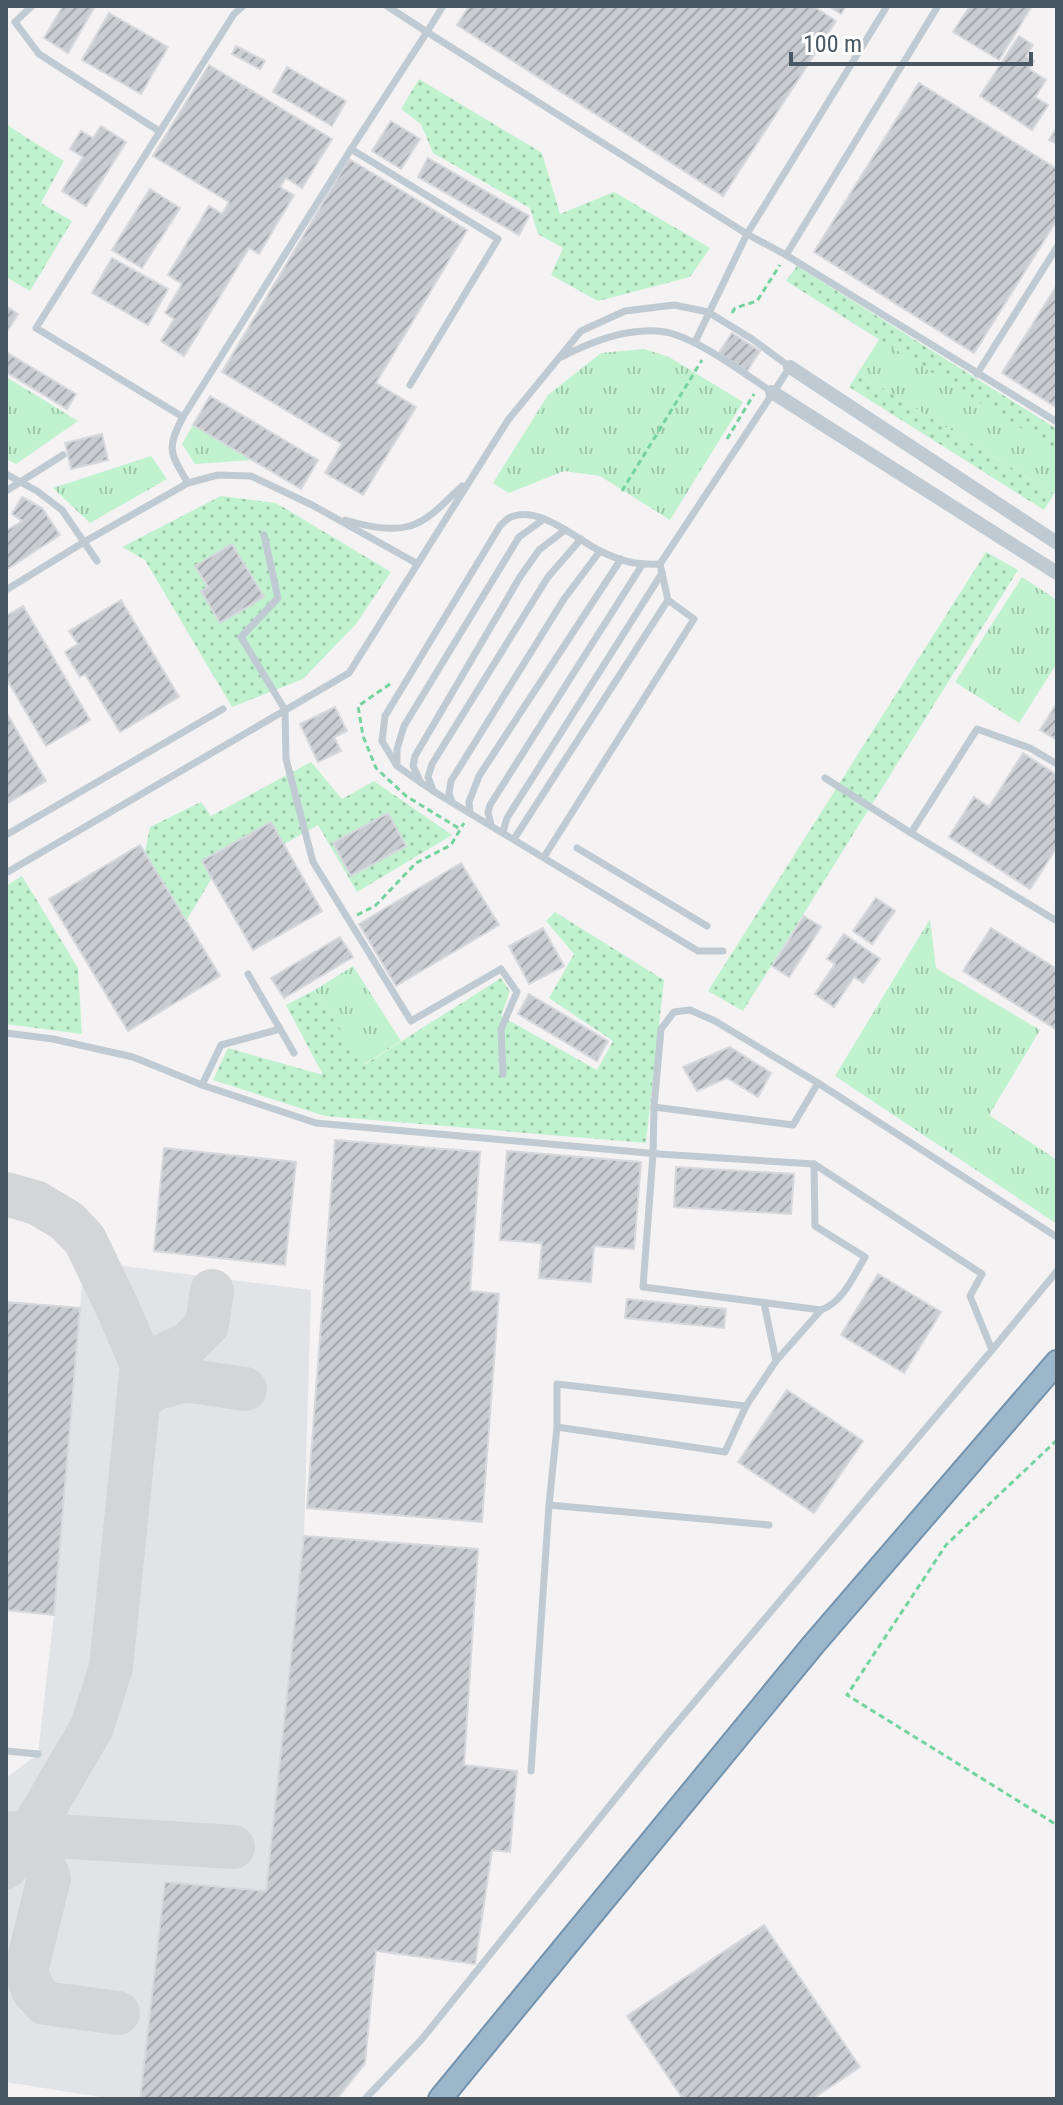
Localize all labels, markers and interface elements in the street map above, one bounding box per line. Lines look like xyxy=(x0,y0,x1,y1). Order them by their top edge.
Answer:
scale bar xyxy=(791,16,1031,66)
text: 100 m xyxy=(803,30,862,58)

